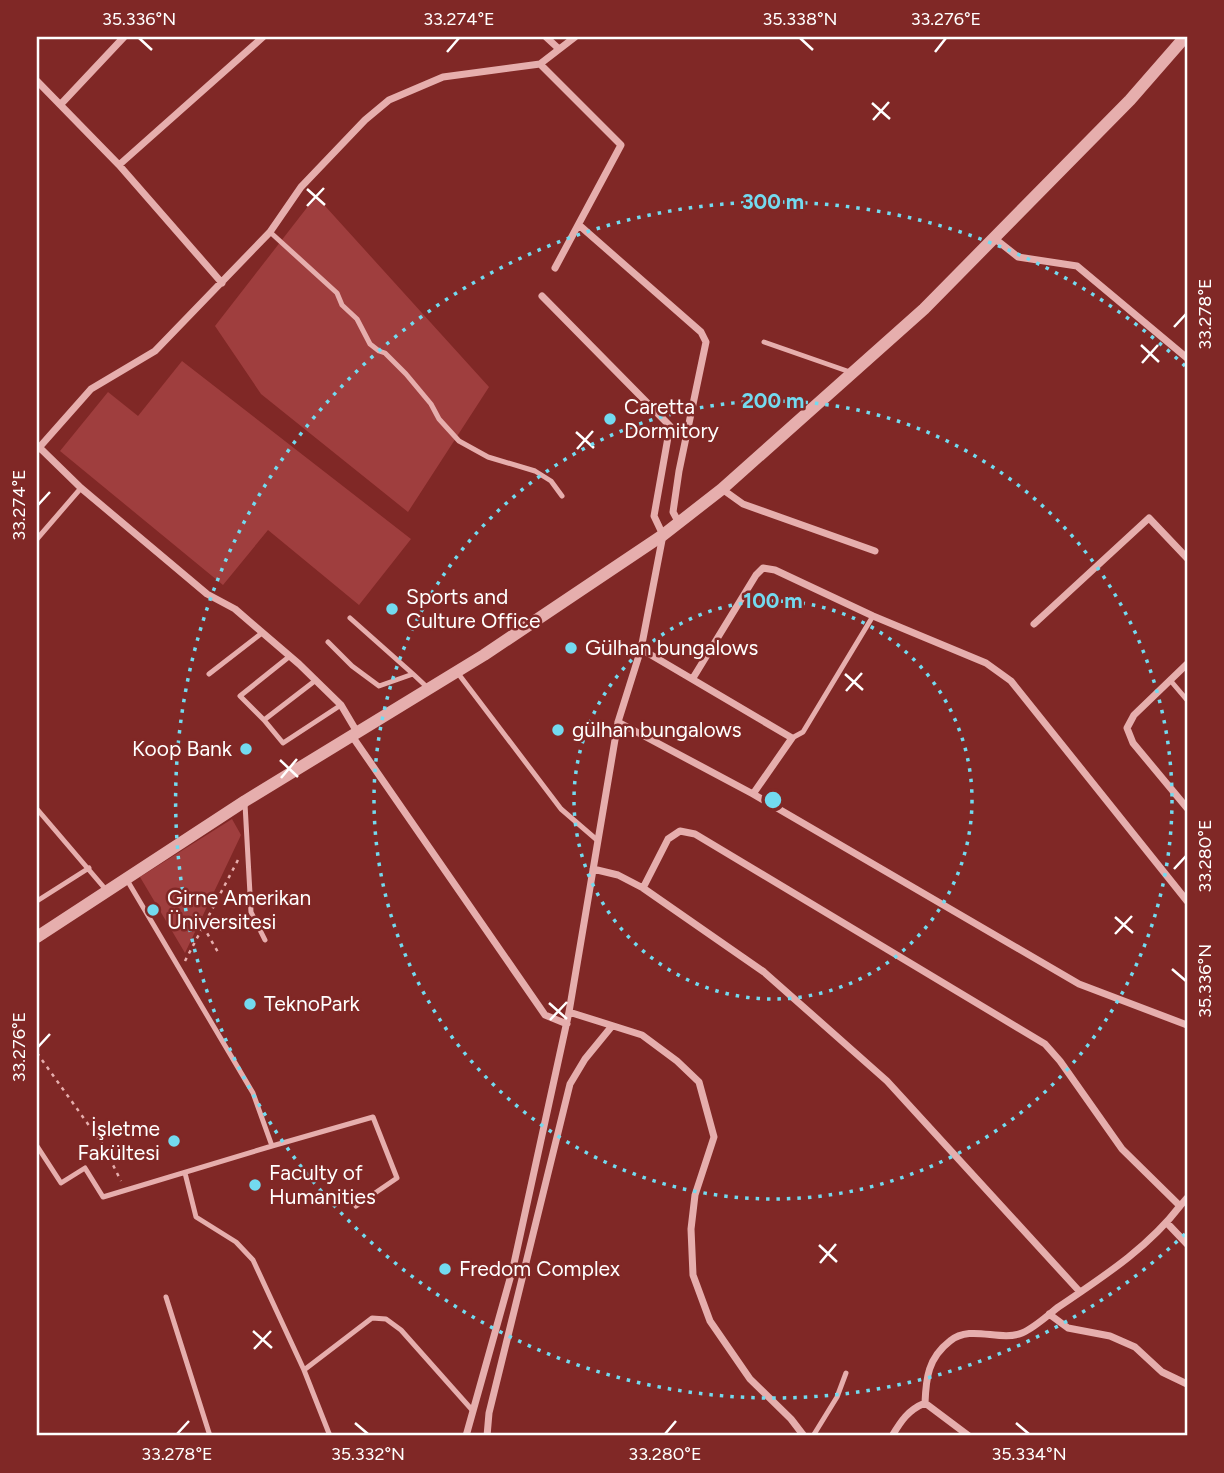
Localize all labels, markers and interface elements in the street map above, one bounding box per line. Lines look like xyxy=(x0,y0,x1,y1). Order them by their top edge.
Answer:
text: 35.336°N xyxy=(102,8,176,30)
text: 33.274°E xyxy=(423,8,495,30)
text: 35.338°N xyxy=(762,8,838,30)
text: 33.276°E xyxy=(911,8,981,30)
text: 300 m xyxy=(742,189,804,214)
text: 33.278°E xyxy=(1194,278,1216,350)
text: 200 m xyxy=(742,388,804,413)
place label: Caretta Dormitory xyxy=(624,394,719,443)
marker: Caretta Dormitory xyxy=(602,411,618,427)
text: 33.274°E xyxy=(8,469,30,541)
place label: Sports and Culture Office xyxy=(406,584,540,633)
text: 100 m xyxy=(743,588,803,613)
marker: Sports and Culture Office xyxy=(384,601,400,617)
place label: Gülhan bungalows xyxy=(585,635,758,660)
marker: Gülhan bungalows xyxy=(563,640,579,656)
place label: gülhan bungalows xyxy=(572,717,742,742)
marker: gülhan bungalows xyxy=(550,722,566,738)
place label: Koop Bank xyxy=(132,736,233,761)
marker: Koop Bank xyxy=(238,741,254,757)
centre of rings xyxy=(761,788,785,812)
text: 33.280°E xyxy=(1194,819,1216,893)
place label: Girne Amerikan Üniversitesi xyxy=(167,885,311,934)
marker: Girne Amerikan Üniversitesi xyxy=(145,902,161,918)
text: 35.336°N xyxy=(1194,944,1216,1018)
place label: TeknoPark xyxy=(264,991,361,1016)
marker: TeknoPark xyxy=(242,996,258,1012)
text: 33.276°E xyxy=(8,1012,30,1082)
place label: İşletme Fakültesi xyxy=(77,1116,160,1165)
marker: İşletme Fakültesi xyxy=(166,1133,182,1149)
place label: Faculty of Humanities xyxy=(269,1160,376,1209)
marker: Faculty of Humanities xyxy=(247,1177,263,1193)
place label: Fredom Complex xyxy=(459,1256,620,1281)
marker: Fredom Complex xyxy=(437,1261,453,1277)
text: 33.278°E xyxy=(141,1443,213,1465)
text: 35.332°N xyxy=(331,1443,405,1465)
text: 33.280°E xyxy=(628,1443,702,1465)
text: 35.334°N xyxy=(991,1443,1067,1465)

